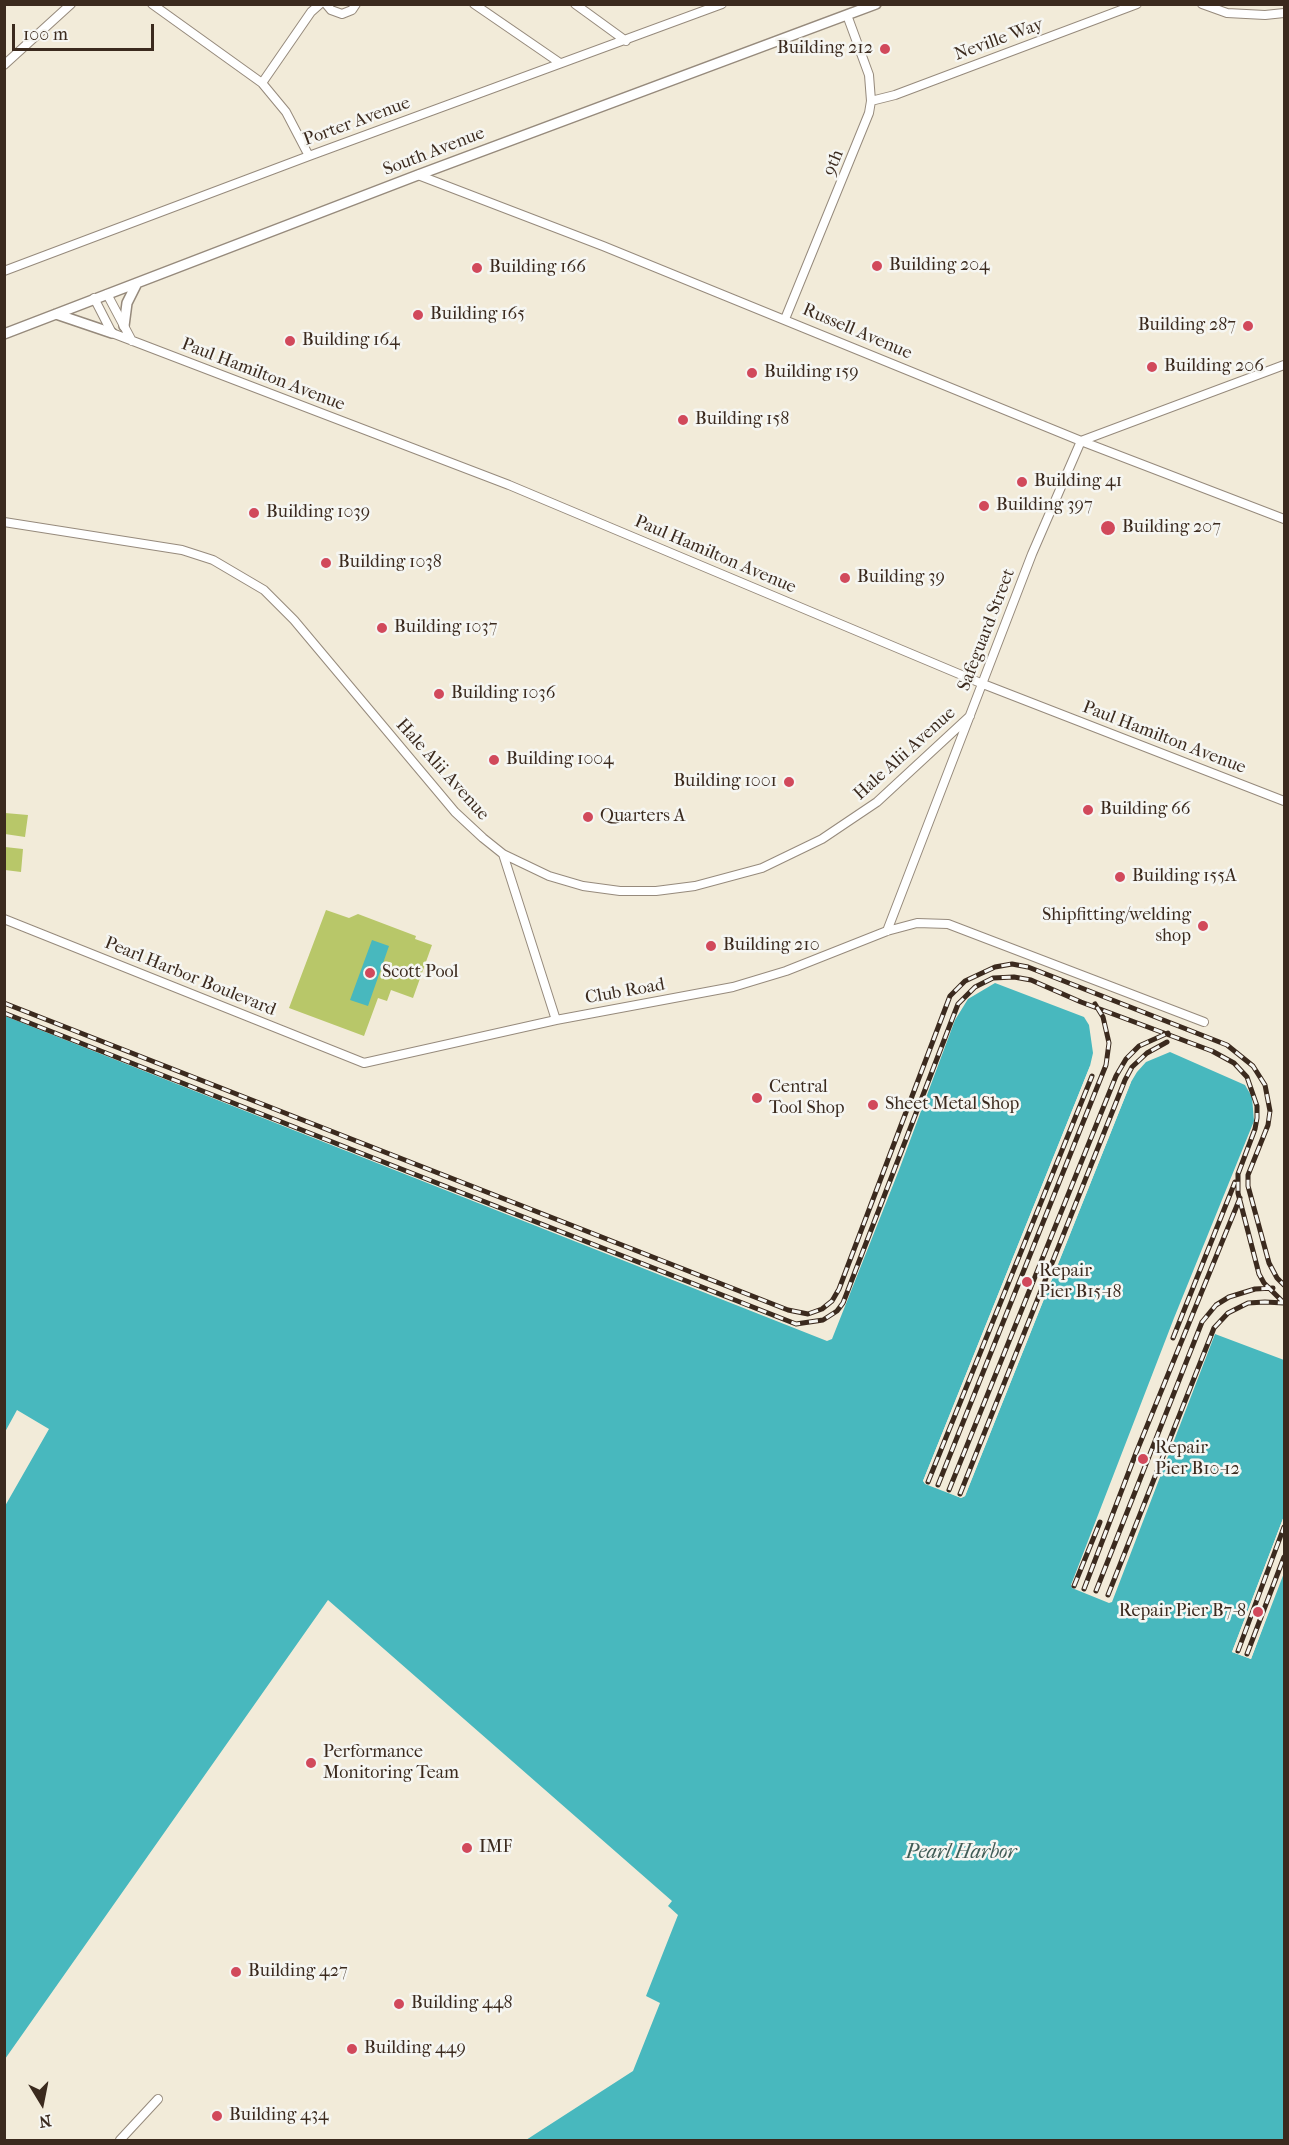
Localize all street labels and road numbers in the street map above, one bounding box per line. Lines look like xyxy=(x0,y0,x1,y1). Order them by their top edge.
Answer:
street label: Neville Way xyxy=(952,14,1046,66)
street label: Porter Avenue xyxy=(301,93,413,151)
street label: South Avenue xyxy=(380,123,488,181)
street label: 9th xyxy=(819,147,849,179)
street label: Russell Avenue xyxy=(799,299,915,365)
street label: Paul Hamilton Avenue xyxy=(178,334,348,416)
street label: Paul Hamilton Avenue xyxy=(631,511,799,599)
street label: Safeguard Street xyxy=(954,566,1020,694)
street label: Paul Hamilton Avenue xyxy=(1079,697,1249,779)
street label: Hale Alii Avenue xyxy=(850,703,960,805)
street label: Hale Alii Avenue xyxy=(391,715,493,825)
street label: Pearl Harbor Boulevard xyxy=(101,933,279,1021)
street label: Club Road xyxy=(584,974,666,1010)

